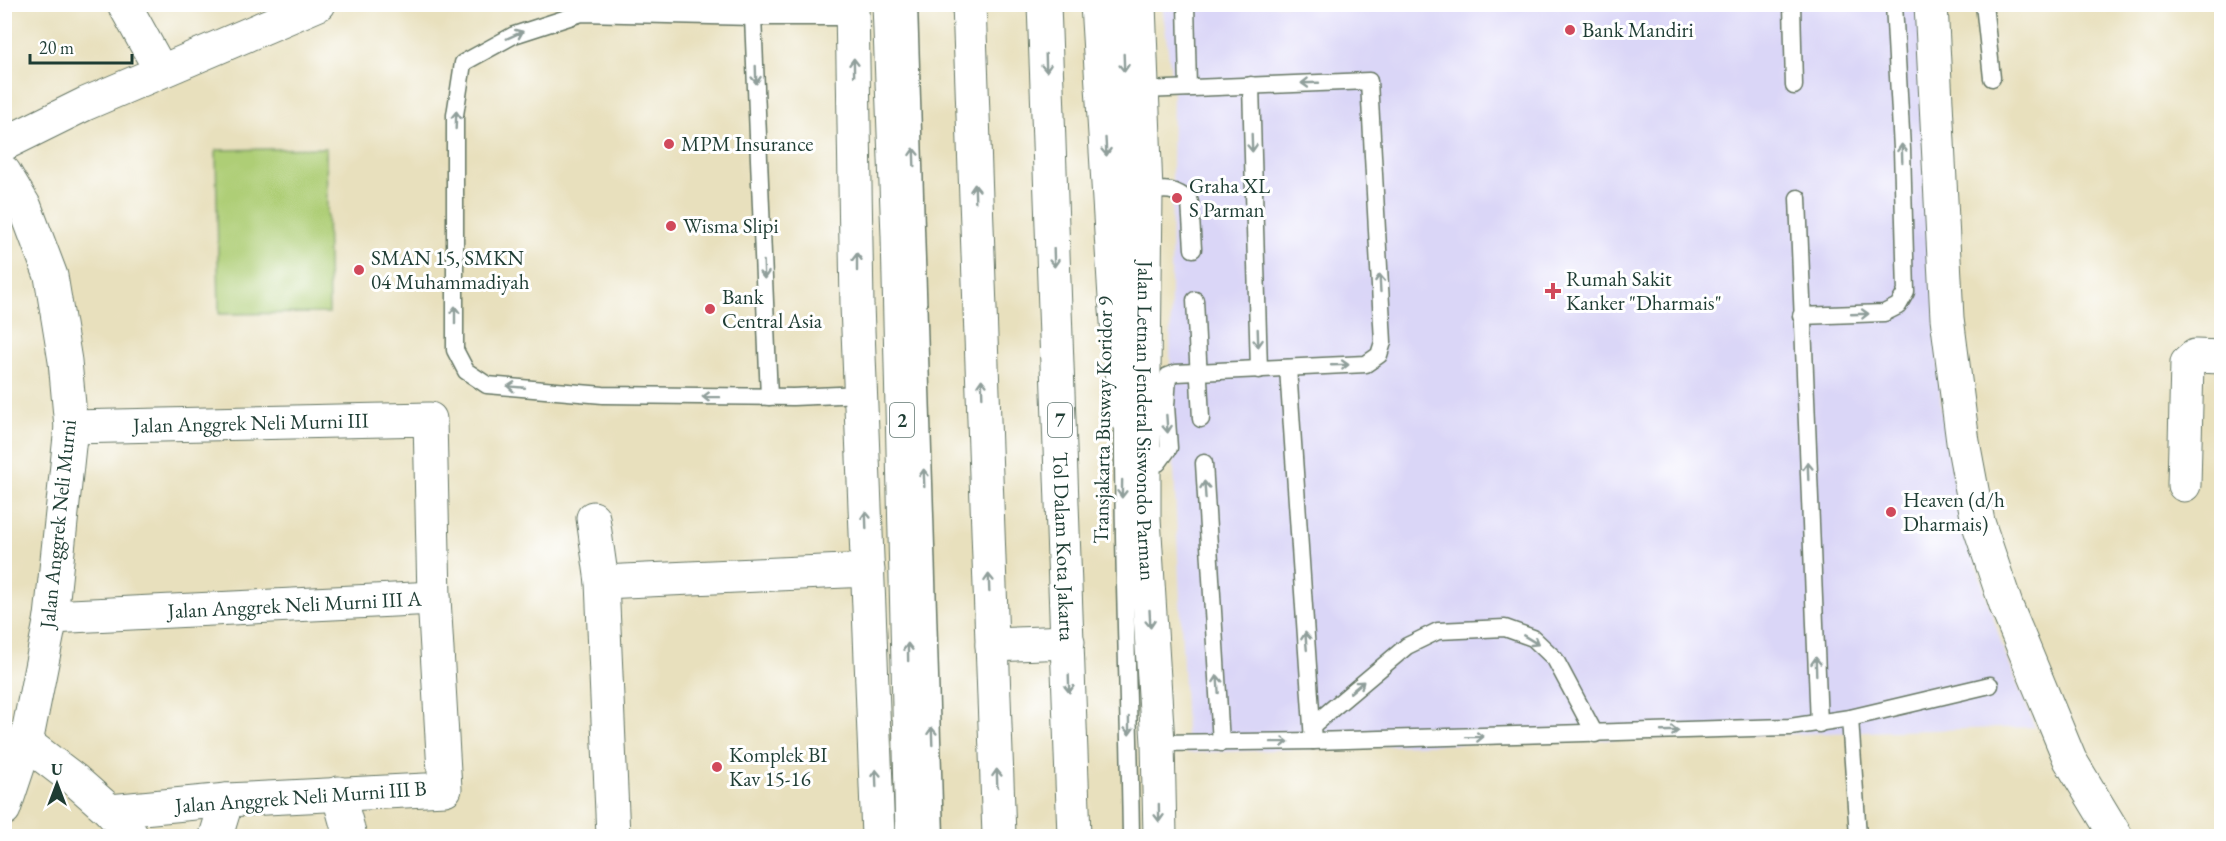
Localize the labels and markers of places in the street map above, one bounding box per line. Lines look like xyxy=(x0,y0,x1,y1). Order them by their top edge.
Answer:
place label: Bank Mandiri xyxy=(1582,16,1694,43)
marker: Bank Mandiri xyxy=(1563,23,1577,37)
place label: MPM Insurance xyxy=(681,130,814,157)
marker: MPM Insurance xyxy=(662,137,676,151)
place label: Graha XL S Parman xyxy=(1189,172,1271,223)
marker: Graha XL S Parman xyxy=(1170,191,1184,205)
place label: Wisma Slipi xyxy=(683,212,779,239)
marker: Wisma Slipi xyxy=(664,219,678,233)
place label: SMAN 15, SMKN 04 Muhammadiyah xyxy=(371,244,530,295)
marker: SMAN 15, SMKN 04 Muhammadiyah xyxy=(352,263,366,277)
place label: Rumah Sakit Kanker "Dharmais" xyxy=(1566,265,1722,316)
marker: Rumah Sakit Kanker "Dharmais" xyxy=(1544,282,1562,300)
place label: Bank Central Asia xyxy=(722,283,823,334)
marker: Bank Central Asia xyxy=(703,302,717,316)
place label: Heaven (d/h Dharmais) xyxy=(1903,486,2005,537)
marker: Heaven (d/h Dharmais) xyxy=(1884,505,1898,519)
place label: Komplek BI Kav 15-16 xyxy=(729,741,827,792)
marker: Komplek BI Kav 15-16 xyxy=(710,760,724,774)

